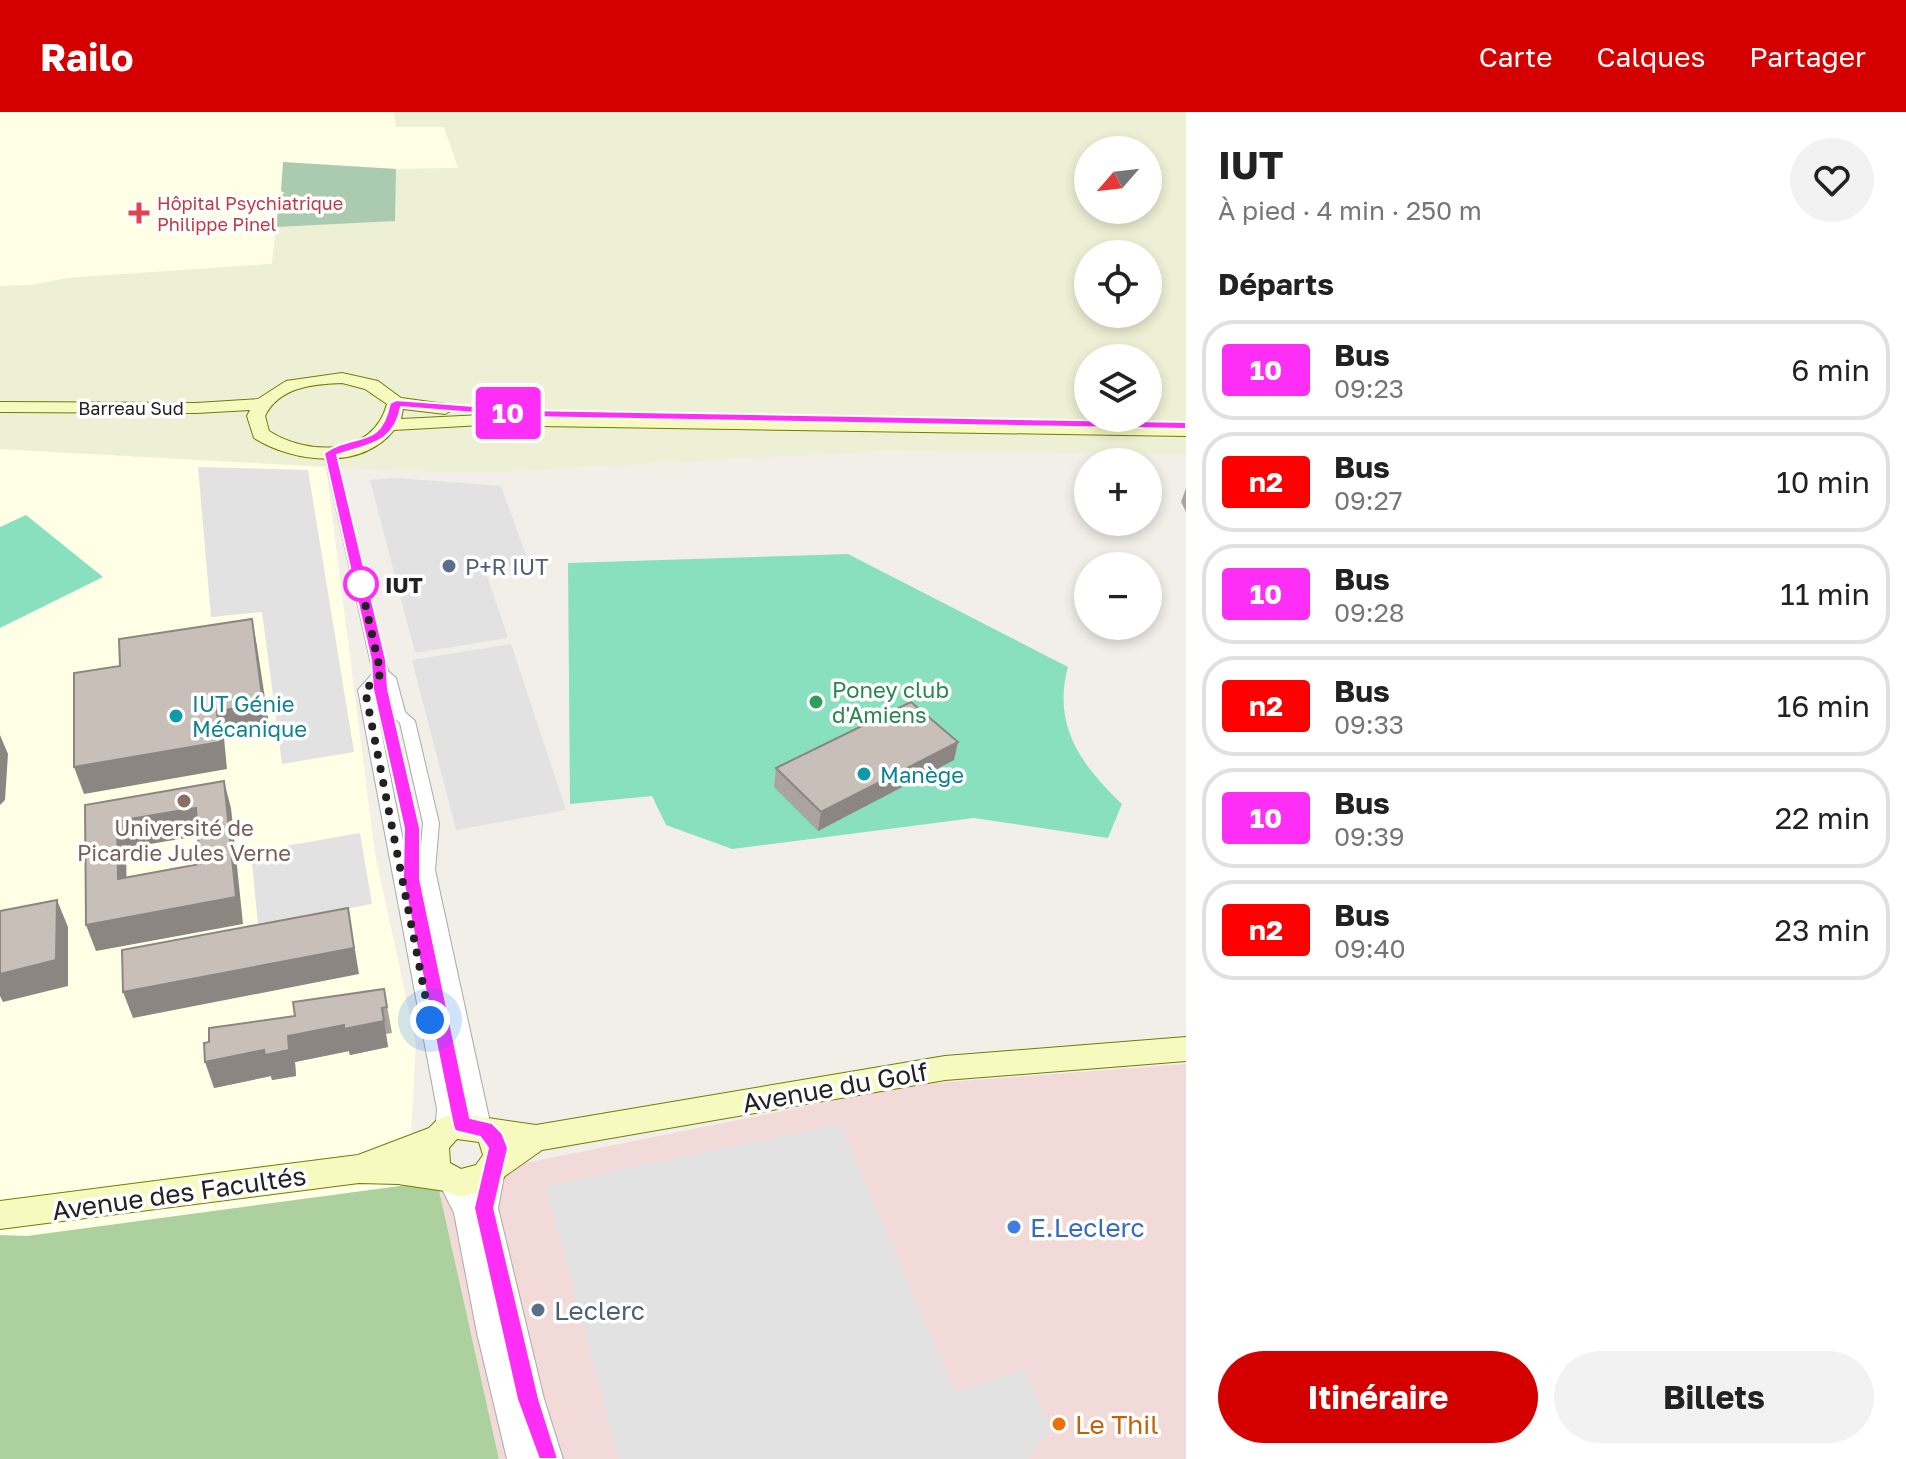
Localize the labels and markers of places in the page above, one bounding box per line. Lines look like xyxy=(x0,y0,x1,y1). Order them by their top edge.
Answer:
place label: Hôpital Psychiatrique Philippe Pinel xyxy=(157,192,343,235)
marker: Hôpital Psychiatrique Philippe Pinel xyxy=(128,202,150,224)
place label: P+R IUT xyxy=(465,553,549,580)
marker: P+R IUT xyxy=(440,557,458,575)
marker: IUT xyxy=(344,567,378,601)
place label: IUT xyxy=(385,571,423,598)
place label: Poney club d'Amiens xyxy=(832,676,949,728)
place label: IUT Génie Mécanique xyxy=(192,690,307,742)
marker: Poney club d'Amiens xyxy=(807,693,825,711)
marker: IUT Génie Mécanique xyxy=(167,707,185,725)
place label: Manège xyxy=(880,761,964,788)
marker: Manège xyxy=(855,765,873,783)
marker: Université de Picardie Jules Verne xyxy=(175,792,193,810)
place label: Université de Picardie Jules Verne xyxy=(77,814,291,866)
place label: E.Leclerc xyxy=(1030,1212,1145,1243)
marker: E.Leclerc xyxy=(1005,1218,1023,1236)
place label: Leclerc xyxy=(554,1295,645,1326)
marker: Leclerc xyxy=(529,1301,547,1319)
place label: Le Thil xyxy=(1075,1409,1159,1440)
marker: Le Thil xyxy=(1050,1415,1068,1433)

